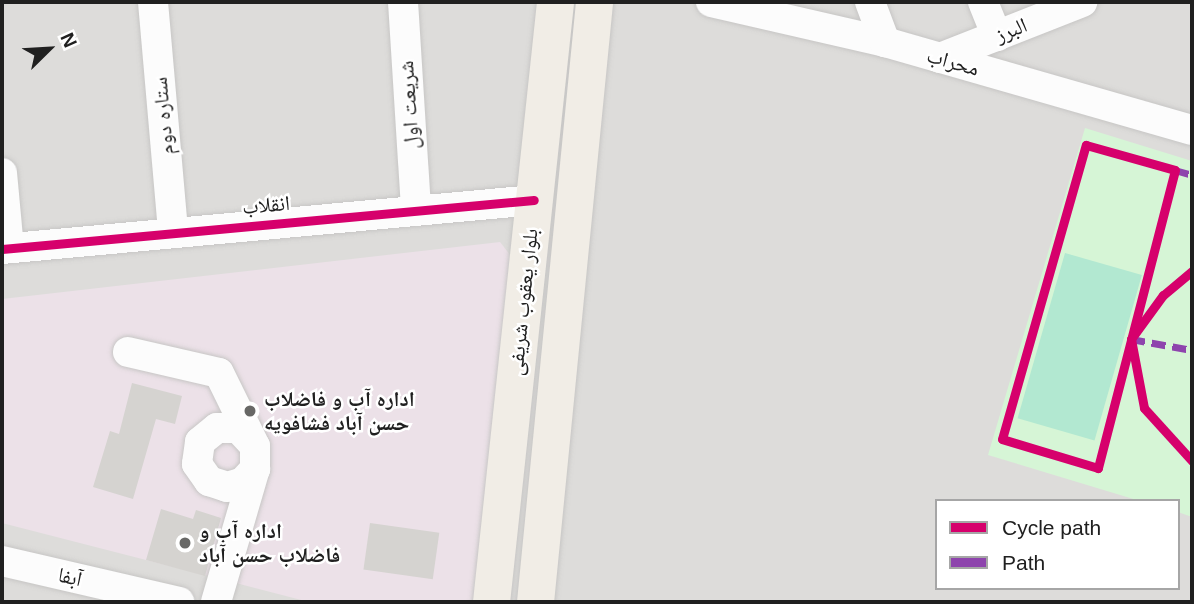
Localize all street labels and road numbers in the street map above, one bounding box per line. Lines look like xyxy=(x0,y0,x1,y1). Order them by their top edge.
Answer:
street label: البرز xyxy=(991,12,1031,48)
street label: محراب xyxy=(924,43,982,81)
street label: شریعت اول xyxy=(393,60,425,150)
street label: ستاره دوم xyxy=(147,76,179,156)
street label: انقلاب xyxy=(241,190,291,220)
street label: بلوار یعقوب شریفی xyxy=(503,227,543,377)
street label: آبفا xyxy=(55,562,85,592)

